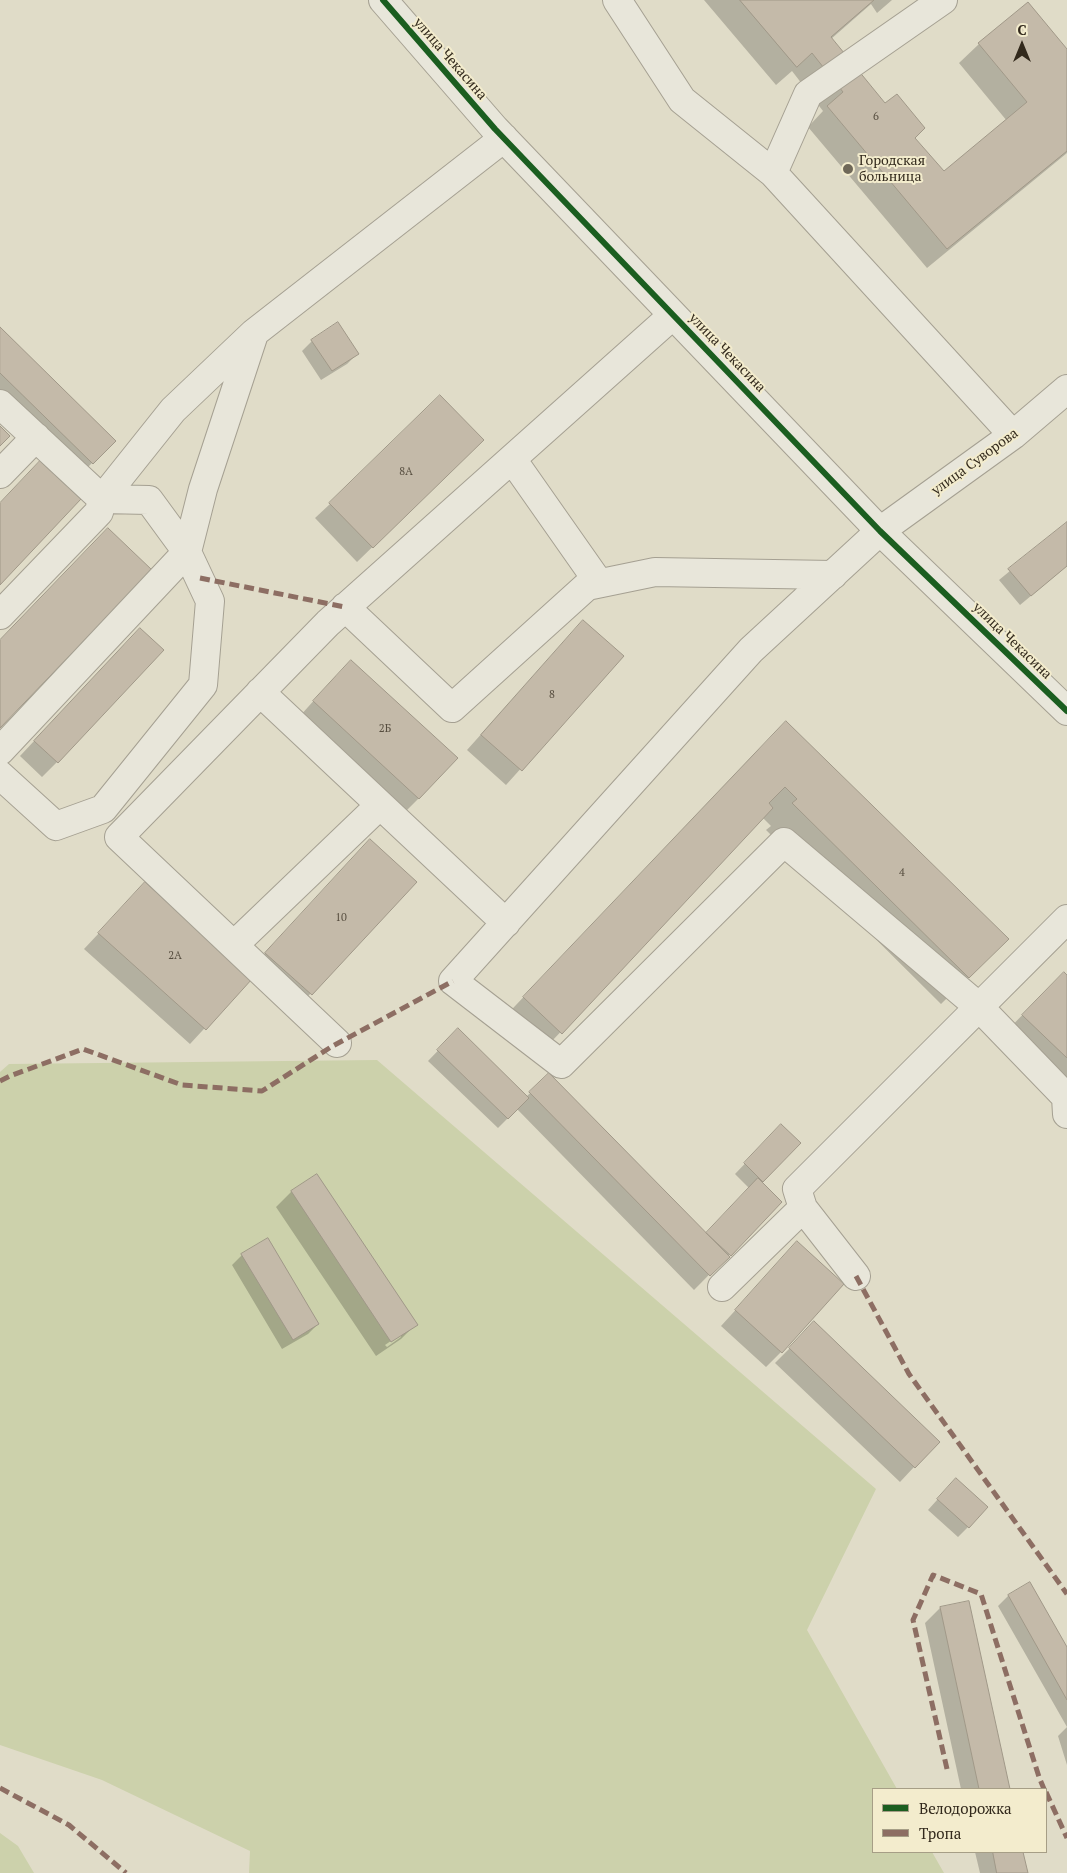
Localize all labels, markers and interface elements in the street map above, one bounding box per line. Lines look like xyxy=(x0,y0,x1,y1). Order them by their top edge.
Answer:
street label: улица Чекасина xyxy=(410,15,490,103)
north arrow xyxy=(997,20,1047,70)
text: С xyxy=(1017,20,1027,39)
house number: 6 xyxy=(873,110,879,124)
place label: Городская больница xyxy=(859,153,925,186)
marker: Городская больница xyxy=(841,162,855,176)
street label: улица Чекасина xyxy=(685,310,769,396)
street label: улица Суворова xyxy=(928,425,1022,499)
house number: 8А xyxy=(399,465,413,479)
street label: улица Чекасина xyxy=(969,599,1055,683)
house number: 8 xyxy=(549,688,555,702)
house number: 2Б xyxy=(379,722,391,736)
house number: 4 xyxy=(899,866,905,880)
house number: 10 xyxy=(335,911,347,925)
house number: 2А xyxy=(168,949,182,963)
legend xyxy=(872,1788,1047,1853)
text: Велодорожка xyxy=(919,1798,1012,1818)
text: Тропа xyxy=(919,1823,961,1843)

